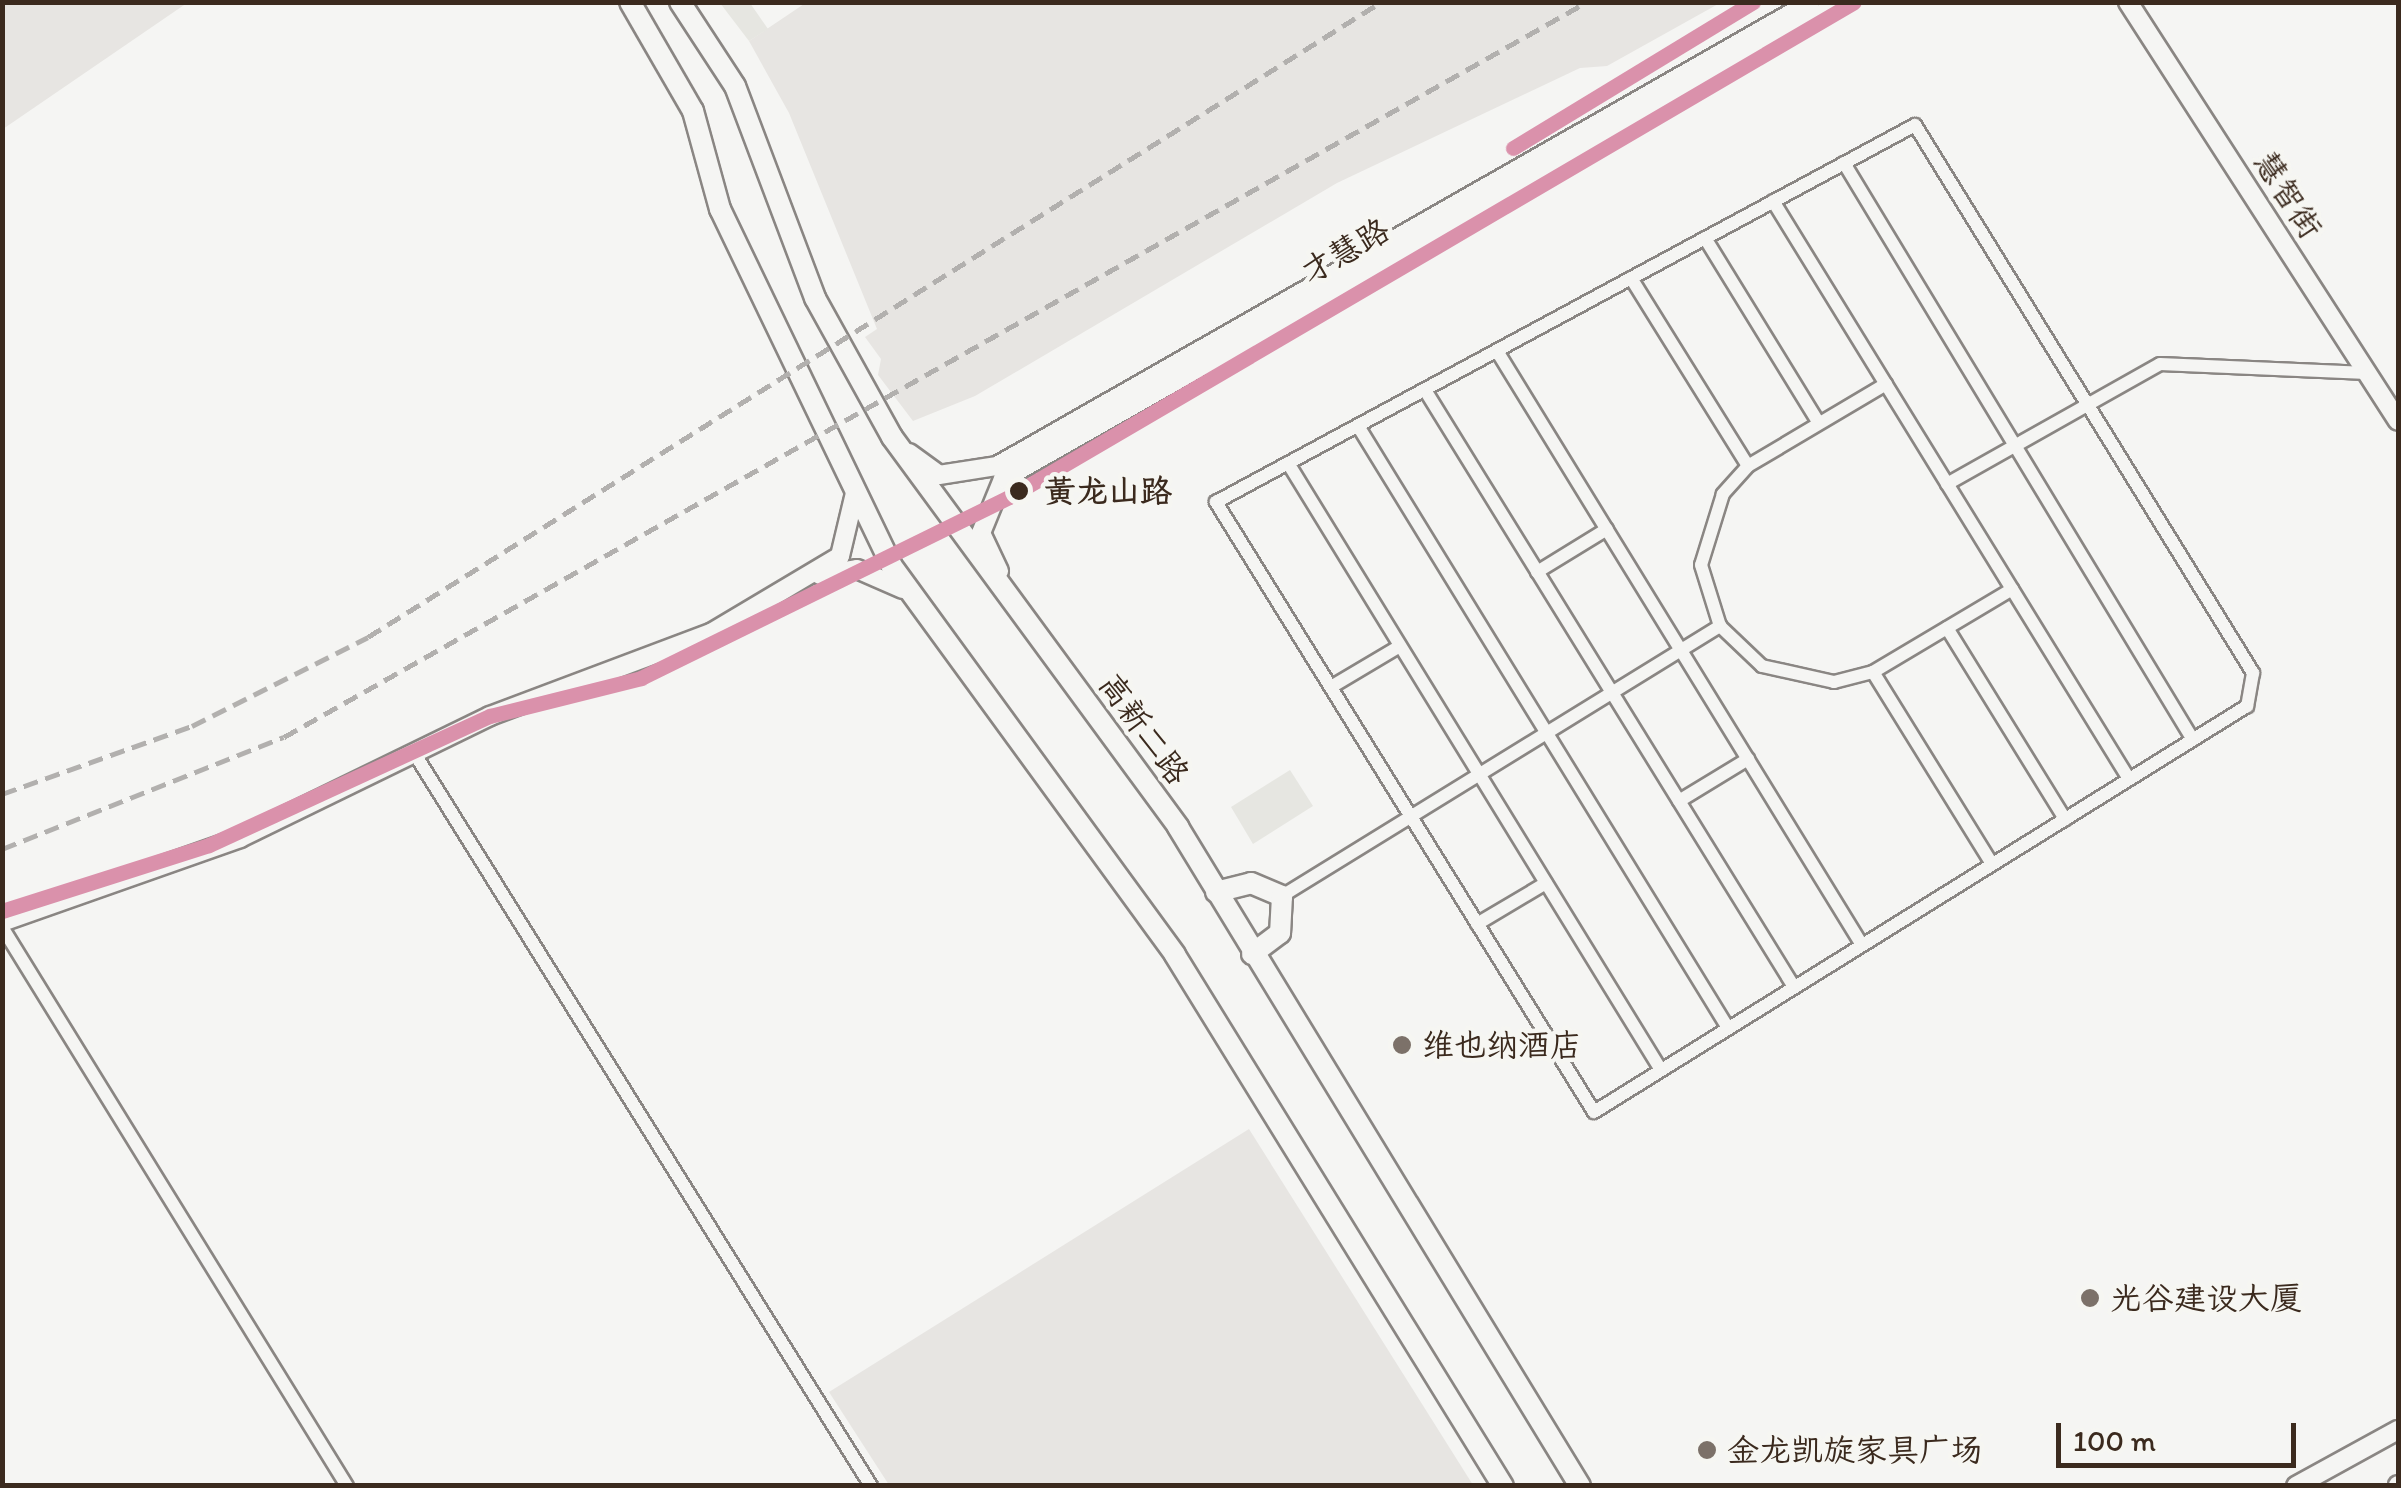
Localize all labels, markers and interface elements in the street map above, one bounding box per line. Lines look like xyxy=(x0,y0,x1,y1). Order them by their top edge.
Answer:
street label: 慧智街 xyxy=(2246,144,2330,246)
street label: 才慧路 xyxy=(1294,210,1396,292)
place label: 黄龙山路 xyxy=(1044,472,1172,510)
marker: 黄龙山路 xyxy=(1003,475,1035,507)
street label: 高新二路 xyxy=(1091,666,1197,792)
place label: 维也纳酒店 xyxy=(1422,1026,1582,1064)
marker: 维也纳酒店 xyxy=(1391,1034,1413,1056)
place label: 光谷建设大厦 xyxy=(2110,1279,2302,1317)
marker: 光谷建设大厦 xyxy=(2079,1287,2101,1309)
scale bar xyxy=(2061,1403,2301,1465)
text: 100 m xyxy=(2073,1422,2156,1459)
place label: 金龙凯旋家具广场 xyxy=(1727,1431,1983,1469)
marker: 金龙凯旋家具广场 xyxy=(1696,1439,1718,1461)

